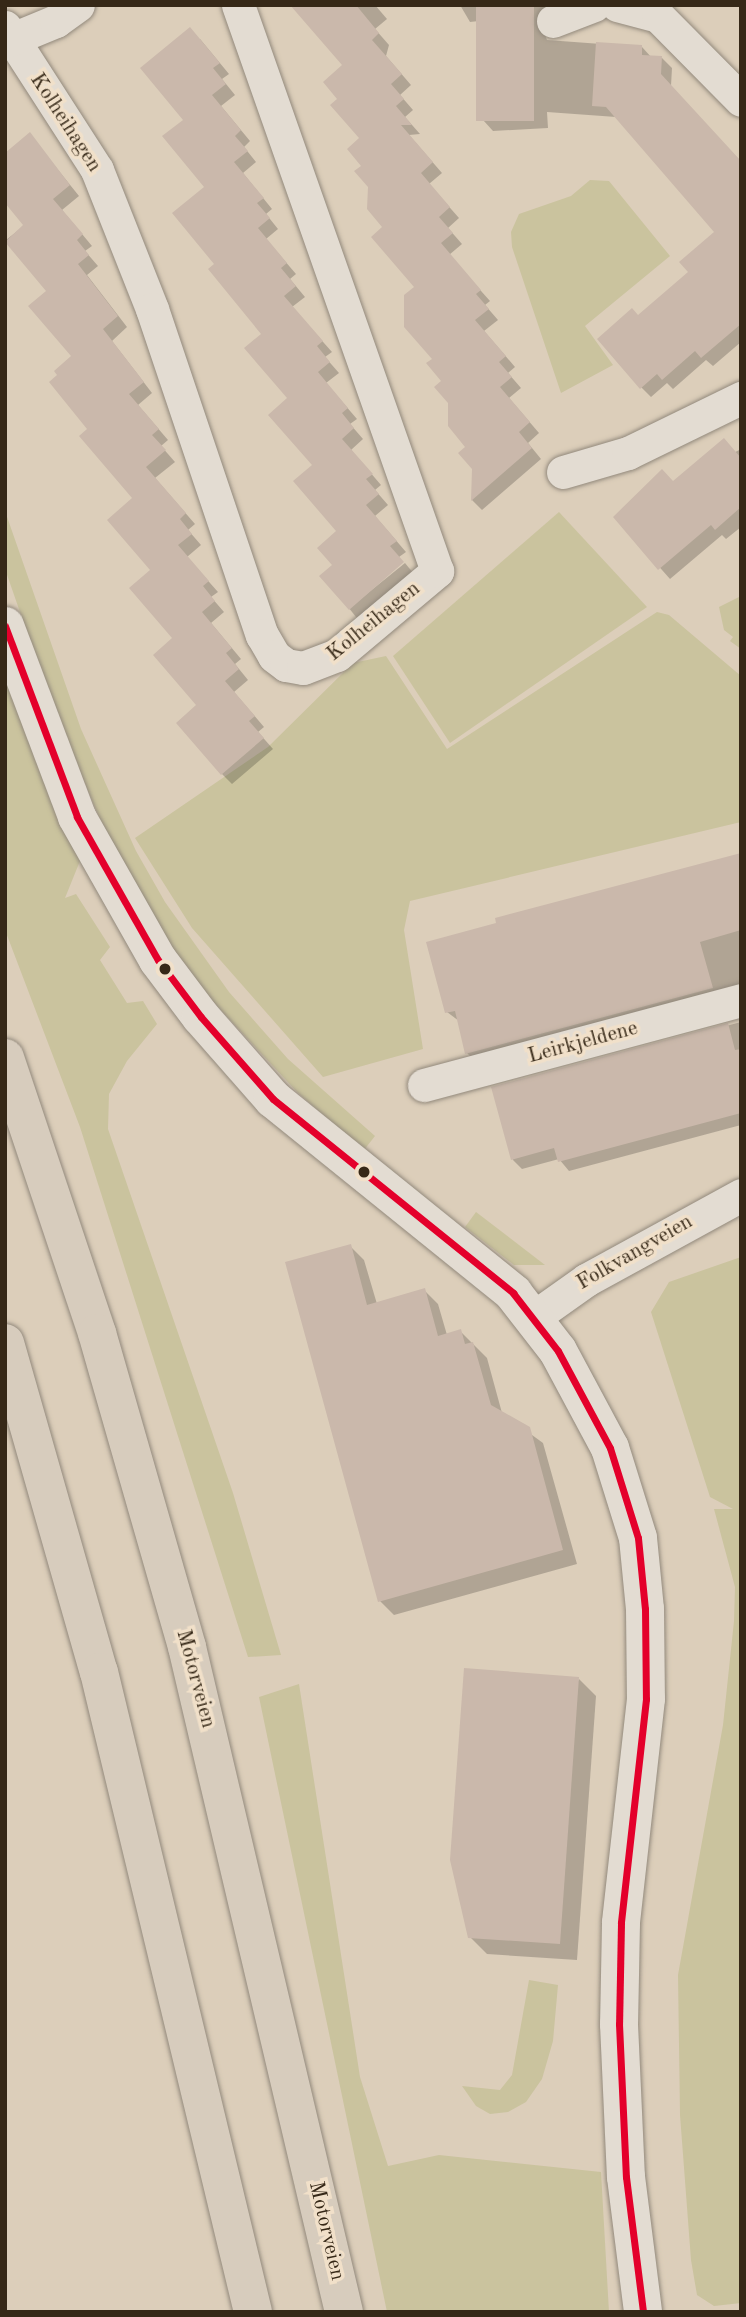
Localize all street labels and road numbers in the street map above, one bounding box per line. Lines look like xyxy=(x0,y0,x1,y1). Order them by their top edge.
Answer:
street label: Kolheihagen xyxy=(24,69,106,177)
street label: Kolheihagen xyxy=(322,577,426,667)
street label: Leirkjeldene xyxy=(525,1016,641,1070)
street label: Folkvangveien xyxy=(573,1210,697,1296)
street label: Motorveien xyxy=(170,1627,220,1731)
street label: Motorveien xyxy=(302,2179,350,2283)

